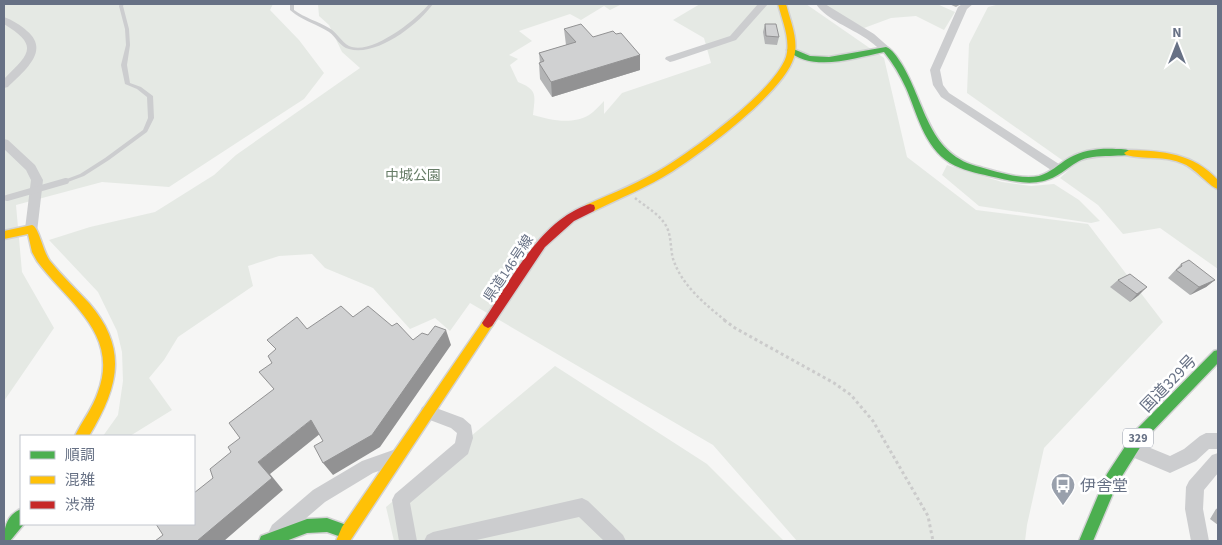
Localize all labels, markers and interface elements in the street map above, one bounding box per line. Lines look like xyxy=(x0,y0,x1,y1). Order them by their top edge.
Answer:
north arrow xyxy=(1152,20,1202,70)
text: N xyxy=(1172,23,1182,43)
park label: 中城公園 xyxy=(385,166,441,186)
street label: 県道146号線 xyxy=(479,231,539,306)
street label: 国道329号 xyxy=(1136,350,1202,417)
road number: 329 xyxy=(1123,428,1153,448)
legend xyxy=(20,435,195,525)
text: 順調 xyxy=(65,445,95,466)
text: 混雑 xyxy=(65,470,95,491)
bus stop icon: 伊舎堂 xyxy=(1050,472,1076,506)
place label: 伊舎堂 xyxy=(1080,475,1128,497)
text: 渋滞 xyxy=(65,495,95,516)

